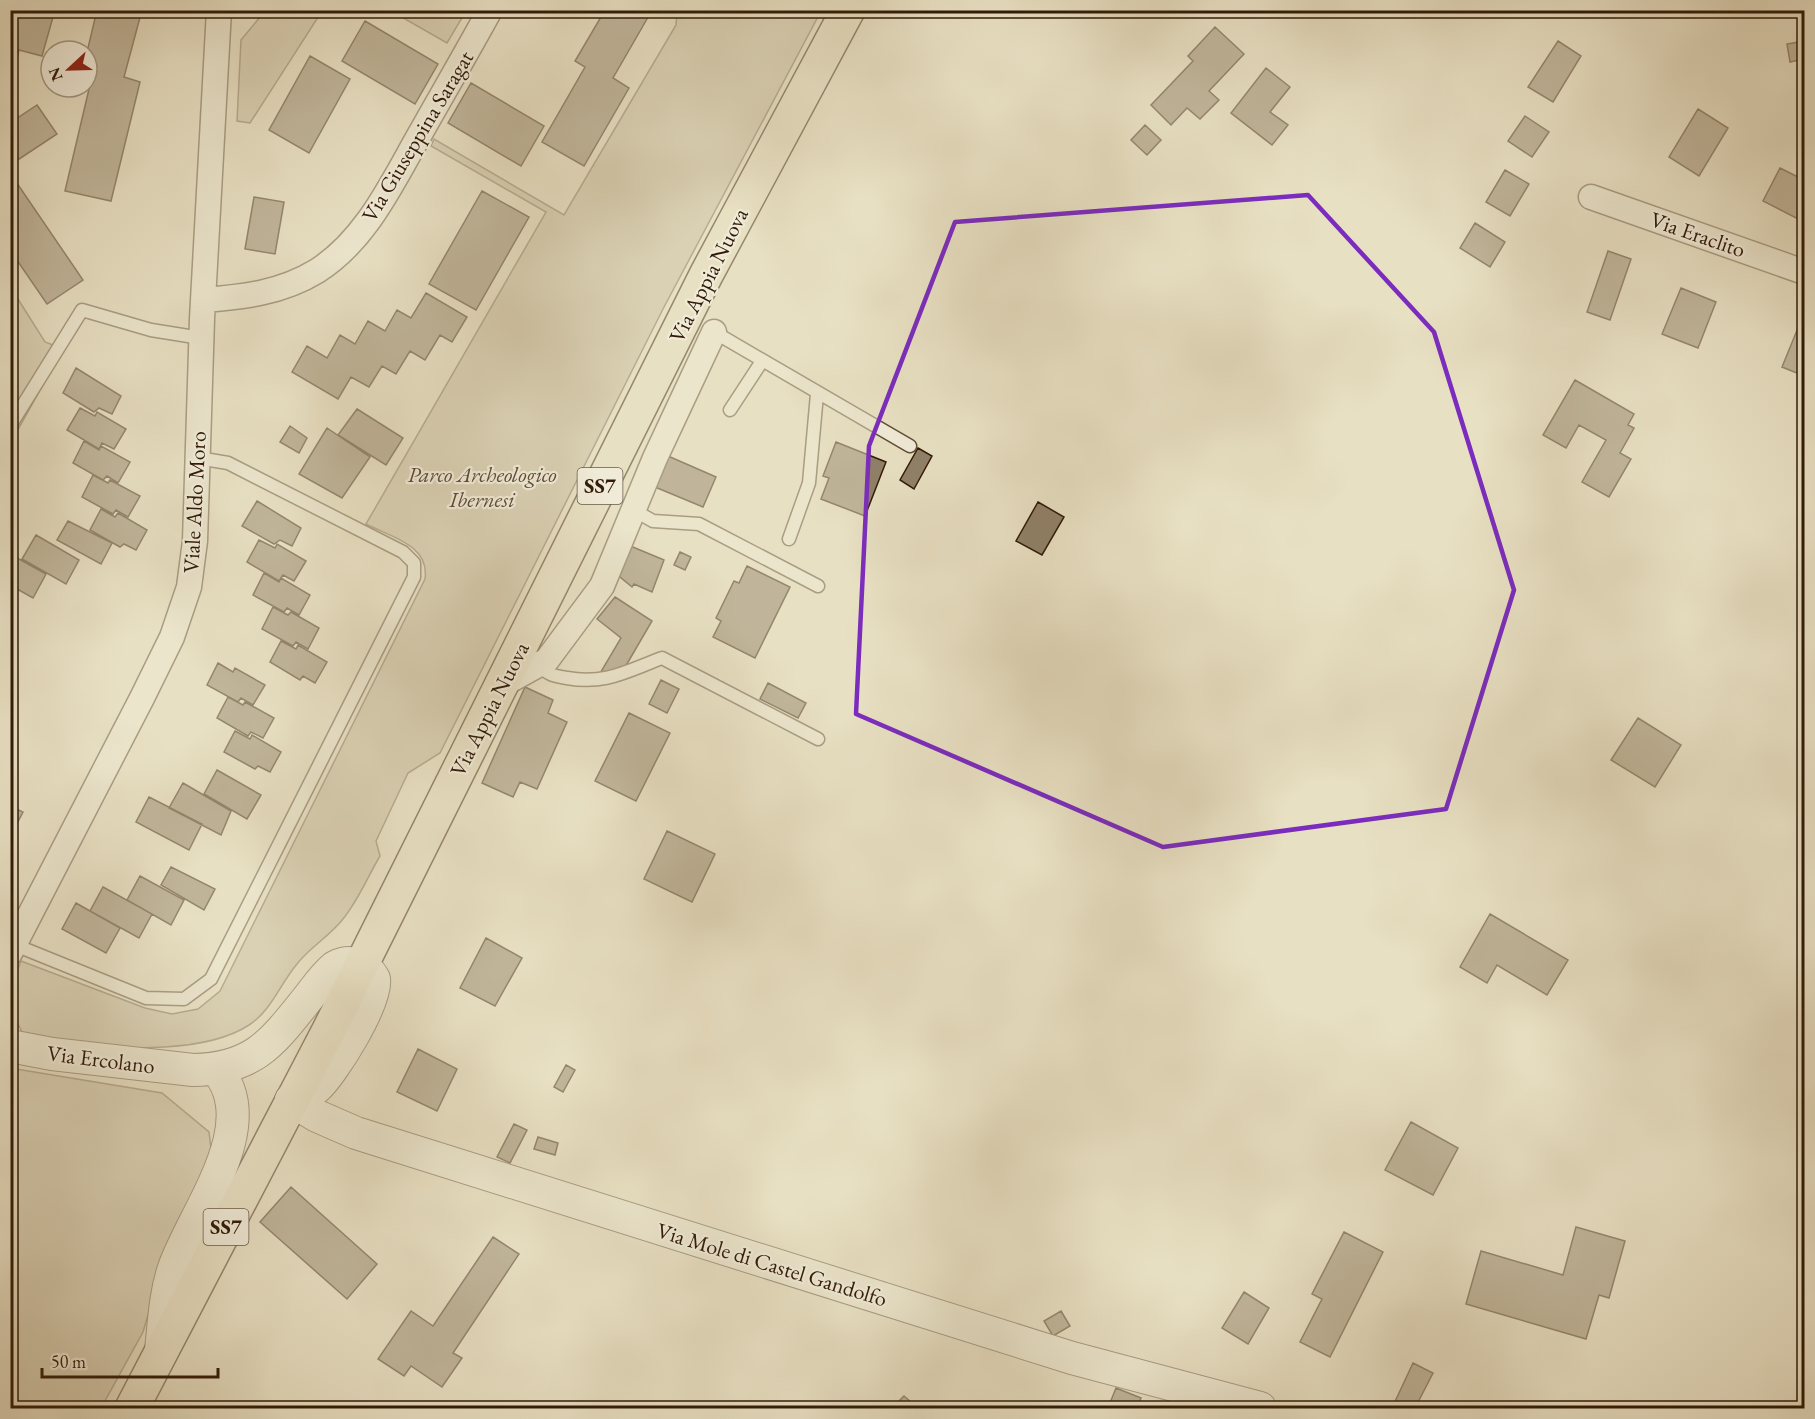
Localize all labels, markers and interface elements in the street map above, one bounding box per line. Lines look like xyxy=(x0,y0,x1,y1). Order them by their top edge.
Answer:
north arrow xyxy=(39,39,99,99)
street label: Via Giuseppina Saragat xyxy=(355,45,480,227)
text: N xyxy=(43,64,68,84)
street label: Via Appia Nuova xyxy=(662,203,755,347)
street label: Via Eraclito xyxy=(1646,205,1749,264)
street label: Viale Aldo Moro xyxy=(176,430,213,574)
park label: Parco Archeologico Ibernesi xyxy=(407,460,557,514)
road number: SS7 xyxy=(578,468,622,504)
street label: Via Appia Nuova xyxy=(443,637,536,781)
street label: Via Ercolano xyxy=(45,1039,157,1081)
road number: SS7 xyxy=(204,1209,248,1245)
street label: Via Mole di Castel Gandolfo xyxy=(653,1216,891,1313)
scale bar xyxy=(42,1341,218,1379)
text: 50 m xyxy=(51,1350,86,1373)

